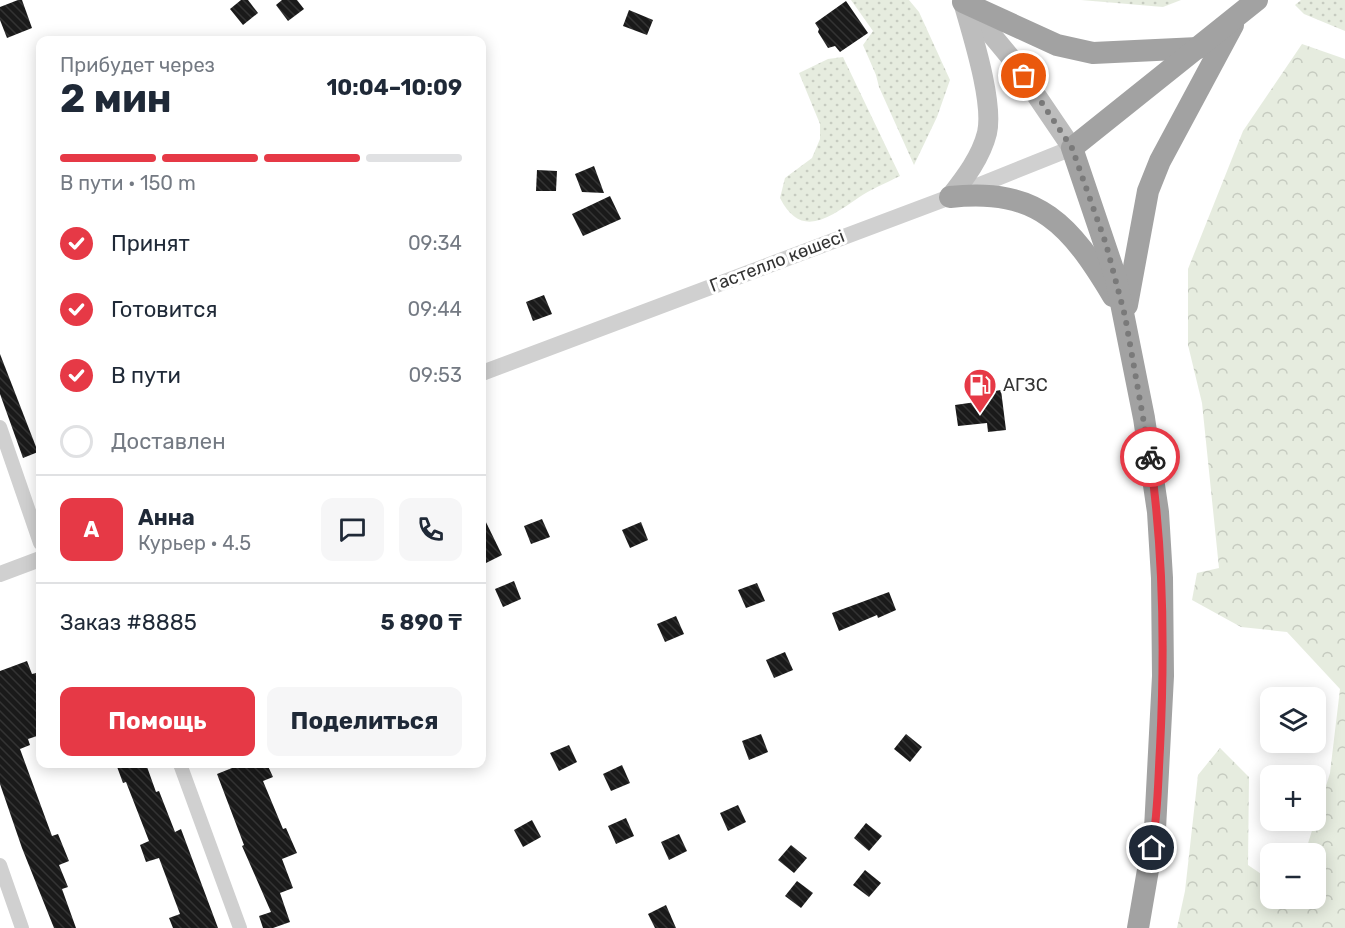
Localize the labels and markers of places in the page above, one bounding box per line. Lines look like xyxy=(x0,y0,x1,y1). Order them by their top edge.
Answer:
pin xyxy=(998,50,1049,101)
fuel station icon: АГЗС xyxy=(962,367,998,414)
place label: АГЗС xyxy=(1003,374,1048,396)
pin xyxy=(1126,822,1177,873)

